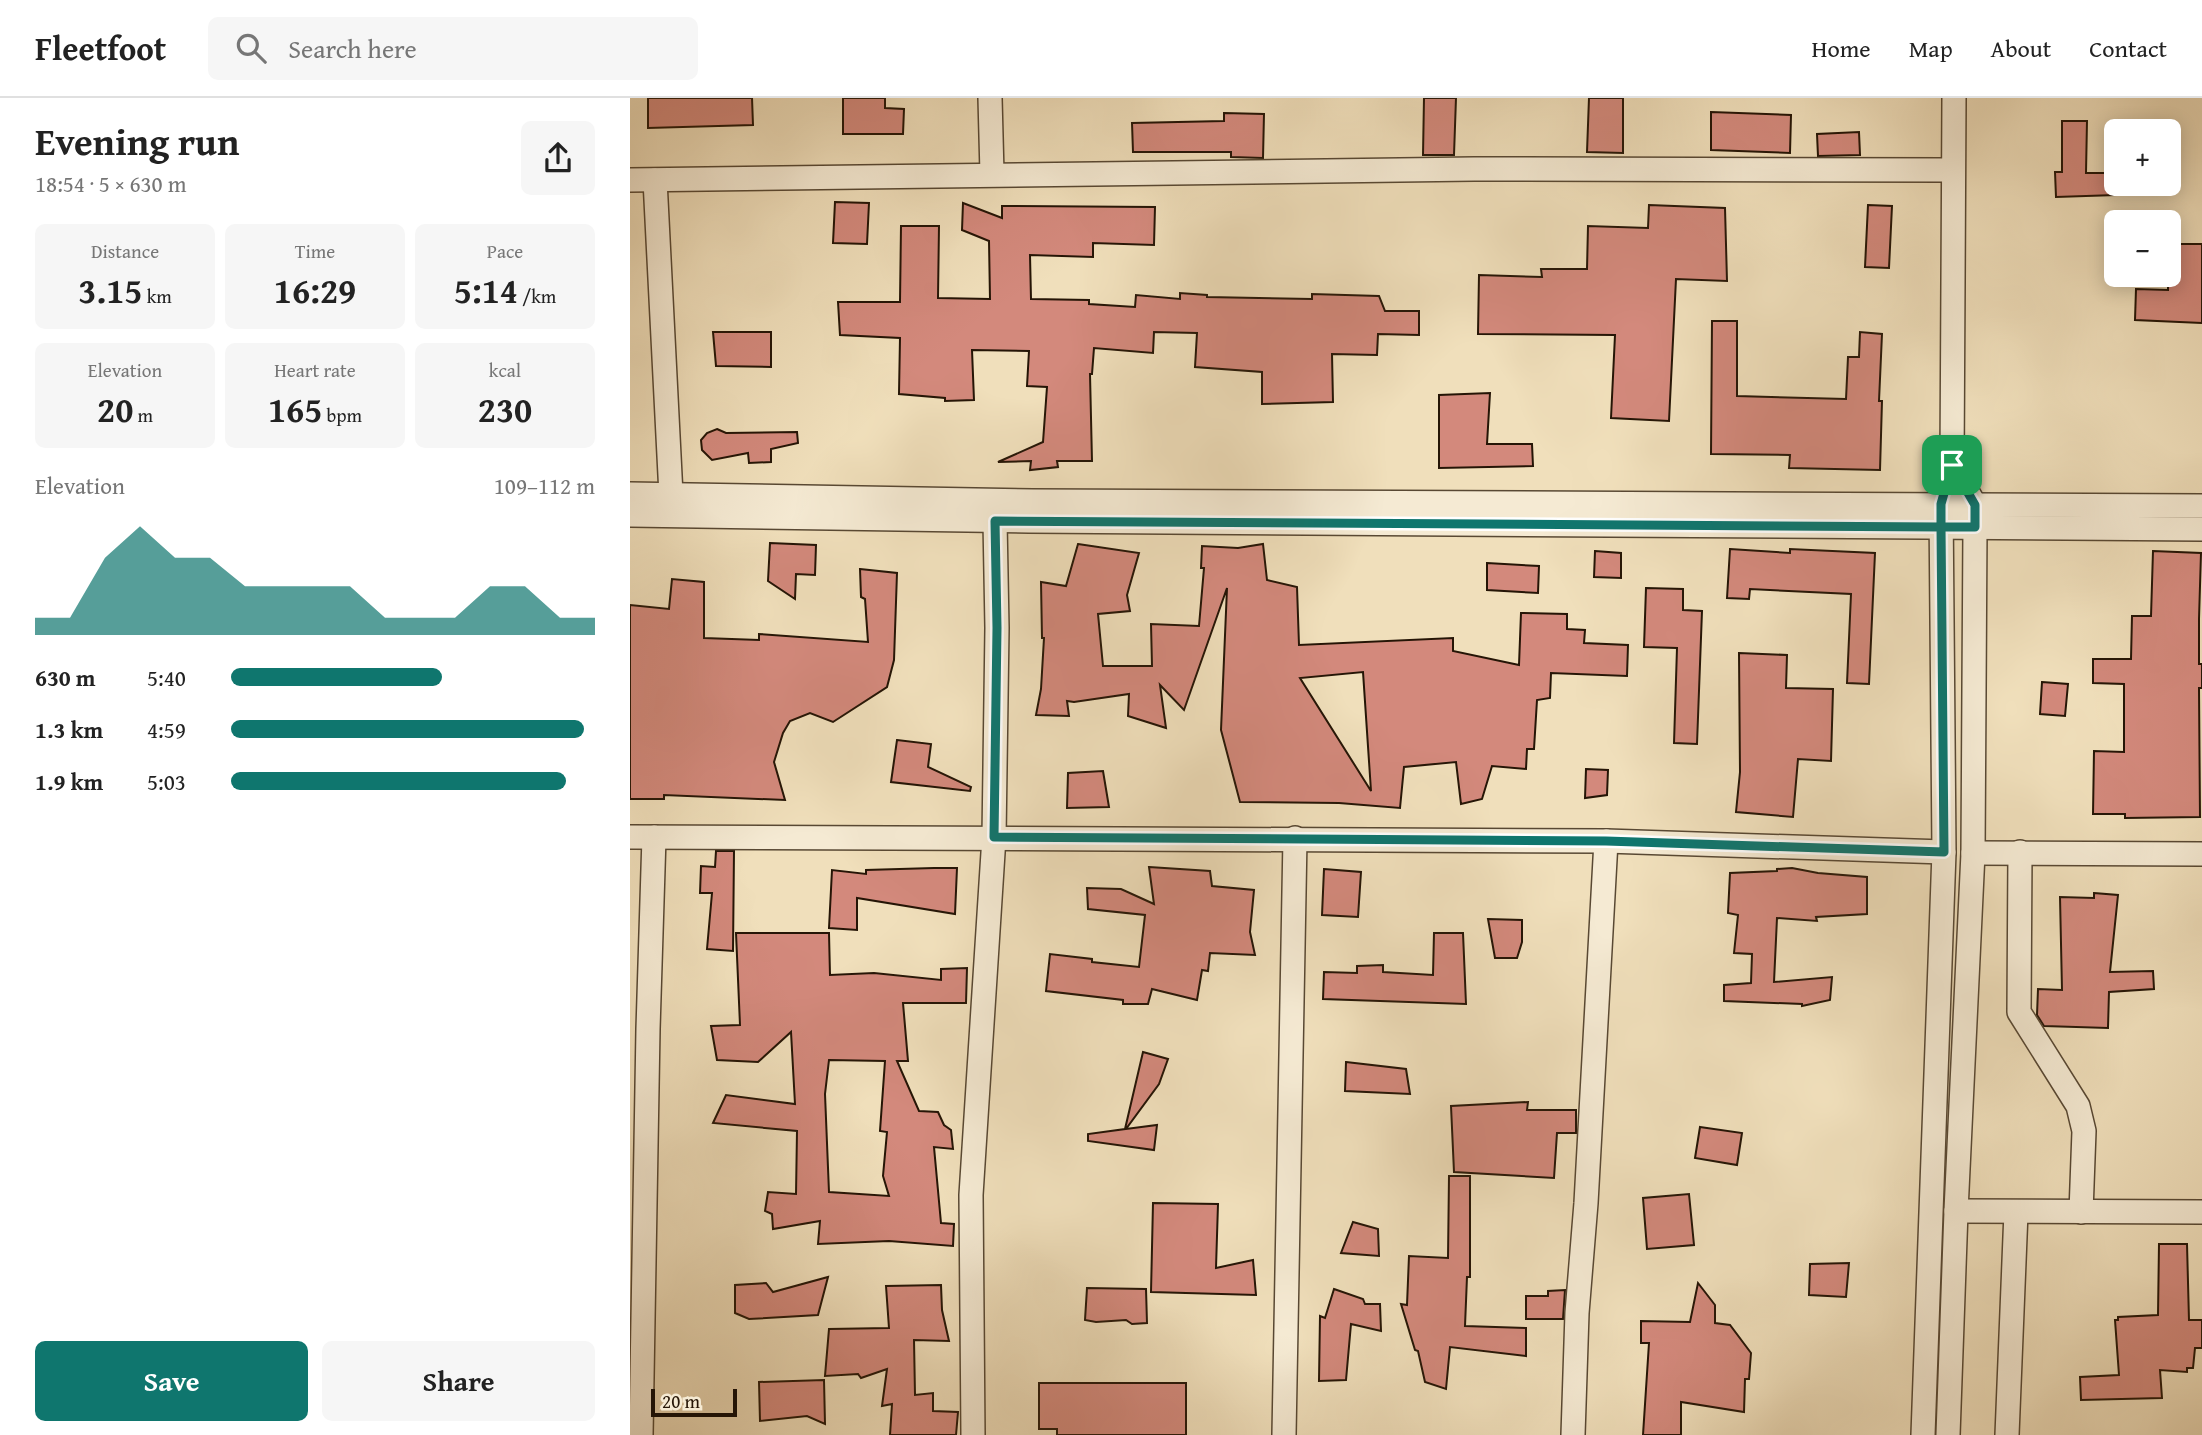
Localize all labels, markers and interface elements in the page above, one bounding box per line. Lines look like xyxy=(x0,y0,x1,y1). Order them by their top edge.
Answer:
search box xyxy=(208,17,698,80)
text: Fleetfoot xyxy=(35,24,166,72)
icon: search xyxy=(232,29,270,67)
text: Search here xyxy=(288,29,417,68)
text: Home xyxy=(1812,31,1871,66)
text: Map xyxy=(1909,31,1953,66)
text: About xyxy=(1991,31,2051,66)
text: Contact xyxy=(2089,31,2167,66)
text: Evening run xyxy=(35,113,239,169)
map controls xyxy=(2104,119,2181,287)
button: + xyxy=(2104,119,2181,196)
button: share xyxy=(521,121,595,195)
text: 18:54 · 5 × 630 m xyxy=(35,167,187,200)
button: − xyxy=(2104,210,2181,287)
text: Distance xyxy=(91,237,159,265)
text: Time xyxy=(295,237,335,265)
text: Pace xyxy=(487,237,523,265)
text: 3.15 xyxy=(78,265,142,316)
text: 16:29 xyxy=(274,265,356,316)
text: 5:14 xyxy=(454,265,518,316)
text: km xyxy=(142,282,172,310)
text: /km xyxy=(518,282,556,310)
text: Elevation xyxy=(88,356,162,384)
text: Heart rate xyxy=(274,356,356,384)
text: kcal xyxy=(489,356,521,384)
text: 20 xyxy=(97,384,133,435)
text: 165 xyxy=(268,384,322,435)
text: 230 xyxy=(478,384,532,435)
text: m xyxy=(133,401,153,429)
text: bpm xyxy=(322,401,362,429)
pin xyxy=(1922,435,1982,495)
icon: arrive xyxy=(1933,446,1971,484)
text: Elevation xyxy=(35,469,125,502)
text: 109–112 m xyxy=(494,469,595,502)
text: 630 m xyxy=(35,661,96,694)
text: 5:40 xyxy=(147,661,186,694)
text: 1.3 km xyxy=(35,713,103,746)
text: 4:59 xyxy=(147,713,186,746)
text: 1.9 km xyxy=(35,765,103,798)
text: 5:03 xyxy=(147,765,186,798)
button: Save xyxy=(35,1341,308,1421)
button: Share xyxy=(322,1341,595,1421)
scale bar xyxy=(651,1386,737,1418)
text: 20 m xyxy=(662,1387,700,1415)

